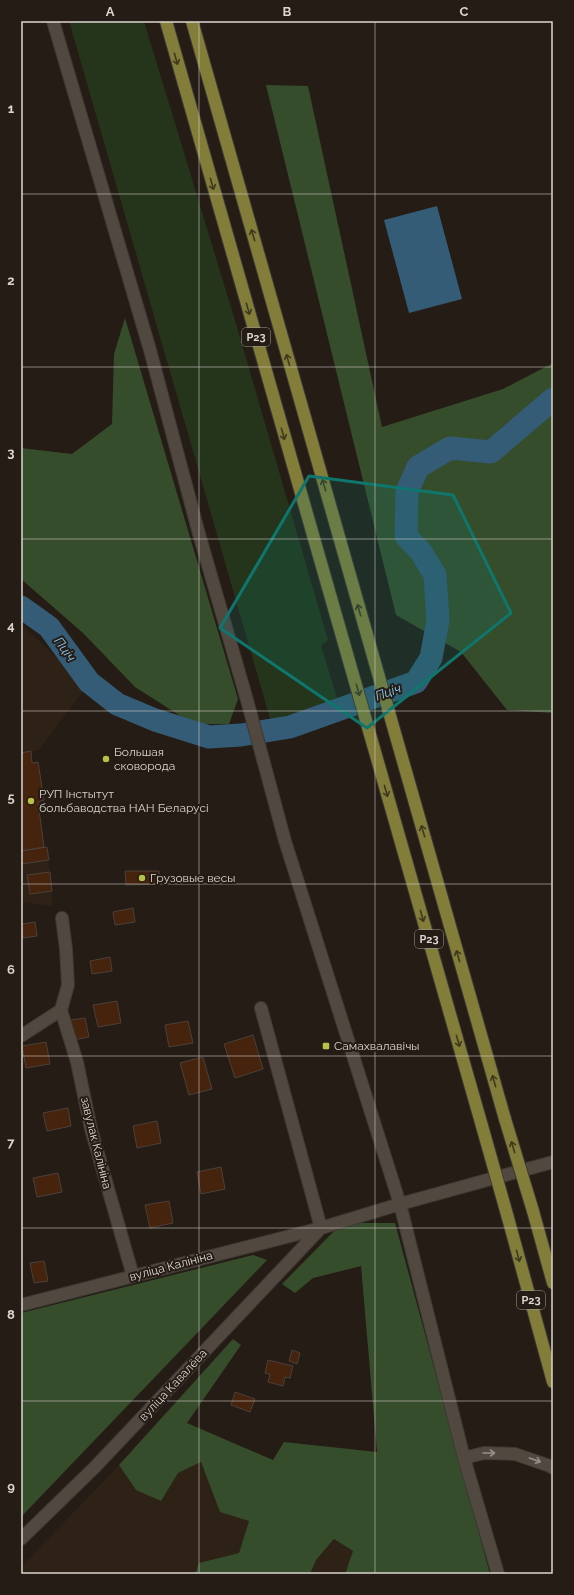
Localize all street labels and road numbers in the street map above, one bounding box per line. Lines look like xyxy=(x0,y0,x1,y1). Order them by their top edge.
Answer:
road number: Р23 xyxy=(242,328,270,346)
road number: Р23 xyxy=(415,930,443,948)
street label: завулак Калініна xyxy=(78,1096,114,1190)
street label: вуліца Калініна xyxy=(128,1248,214,1284)
road number: Р23 xyxy=(517,1291,545,1309)
street label: вуліца Кавалёва xyxy=(136,1346,210,1424)

